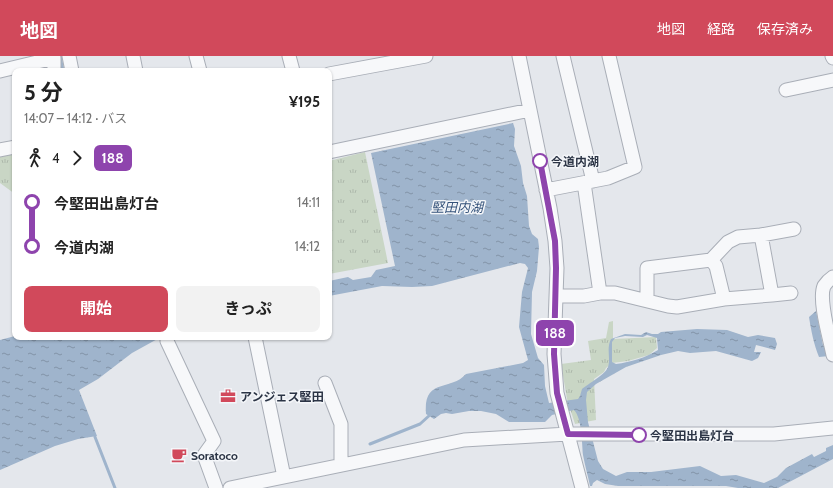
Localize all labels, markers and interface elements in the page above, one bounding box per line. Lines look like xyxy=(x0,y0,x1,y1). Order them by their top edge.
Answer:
text: 地図 xyxy=(20,19,58,42)
text: 地図 xyxy=(657,20,685,38)
text: 経路 xyxy=(707,20,735,38)
text: 保存済み xyxy=(757,20,813,38)
text: 5 分 xyxy=(24,79,63,106)
text: ¥195 xyxy=(289,93,320,111)
text: 14:07 – 14:12 · バス xyxy=(24,110,127,126)
icon: walk xyxy=(24,147,46,169)
icon: forward xyxy=(66,147,88,169)
text: 188 xyxy=(102,149,124,167)
text: 4 xyxy=(52,150,60,166)
marker: 今道内湖 xyxy=(532,153,548,169)
place label: 今道内湖 xyxy=(551,154,599,169)
text: 14:11 xyxy=(297,194,320,210)
text: 今堅田出島灯台 xyxy=(54,195,159,213)
water label: 堅田内湖 xyxy=(431,199,485,215)
text: 14:12 xyxy=(294,238,320,254)
text: 今道内湖 xyxy=(54,239,114,257)
button: 開始 xyxy=(24,286,168,332)
button: きっぷ xyxy=(176,286,320,332)
line badge: 188 xyxy=(532,320,578,346)
text: 188 xyxy=(544,324,566,342)
office icon: アンジェス堅田 xyxy=(219,387,237,405)
place label: アンジェス堅田 xyxy=(240,389,324,404)
marker: 今堅田出島灯台 xyxy=(631,427,647,443)
place label: 今堅田出島灯台 xyxy=(650,428,734,443)
cafe icon: Soratoco xyxy=(170,446,188,464)
place label: Soratoco xyxy=(191,448,238,463)

